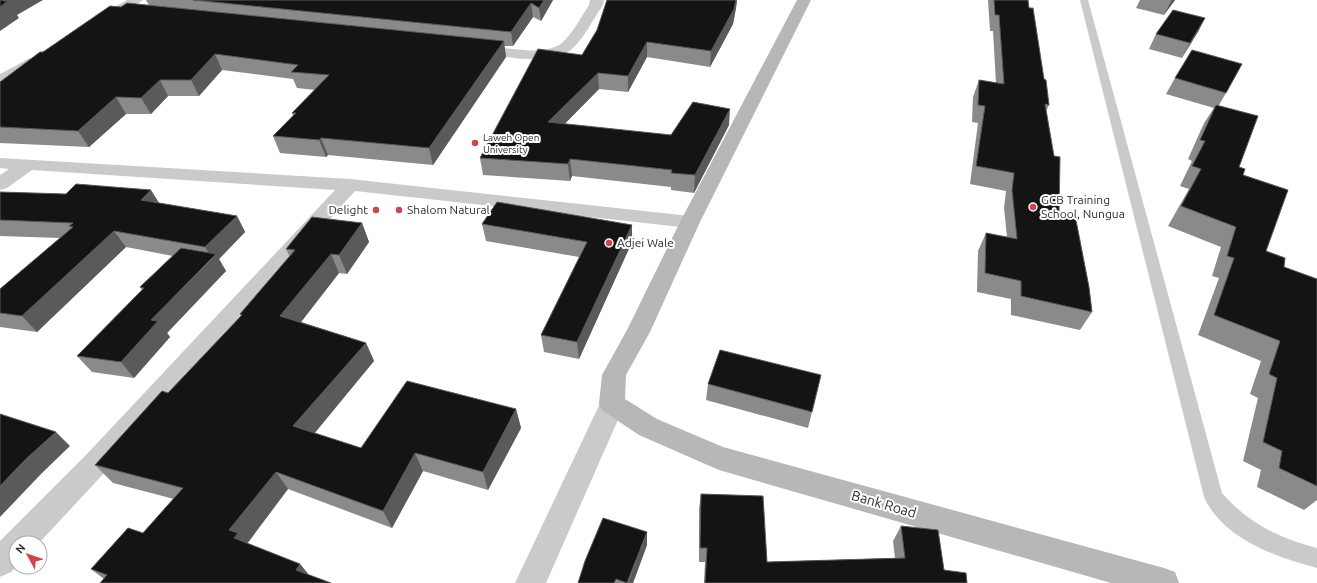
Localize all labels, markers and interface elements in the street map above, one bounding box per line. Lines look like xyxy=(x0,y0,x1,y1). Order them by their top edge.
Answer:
place label: Laweh Open University xyxy=(483,132,539,155)
marker: Laweh Open University xyxy=(470,138,480,148)
place label: GCB Training School, Nungua xyxy=(1041,193,1125,220)
marker: GCB Training School, Nungua xyxy=(1028,202,1038,212)
place label: Delight xyxy=(328,203,368,216)
place label: Shalom Natural xyxy=(407,203,490,216)
marker: Delight xyxy=(371,205,381,215)
marker: Shalom Natural xyxy=(394,205,404,215)
place label: Adjei Wale xyxy=(617,236,674,249)
marker: Adjei Wale xyxy=(604,238,614,248)
street label: Bank Road xyxy=(850,487,918,521)
north arrow xyxy=(8,535,48,575)
text: N xyxy=(13,542,28,556)

